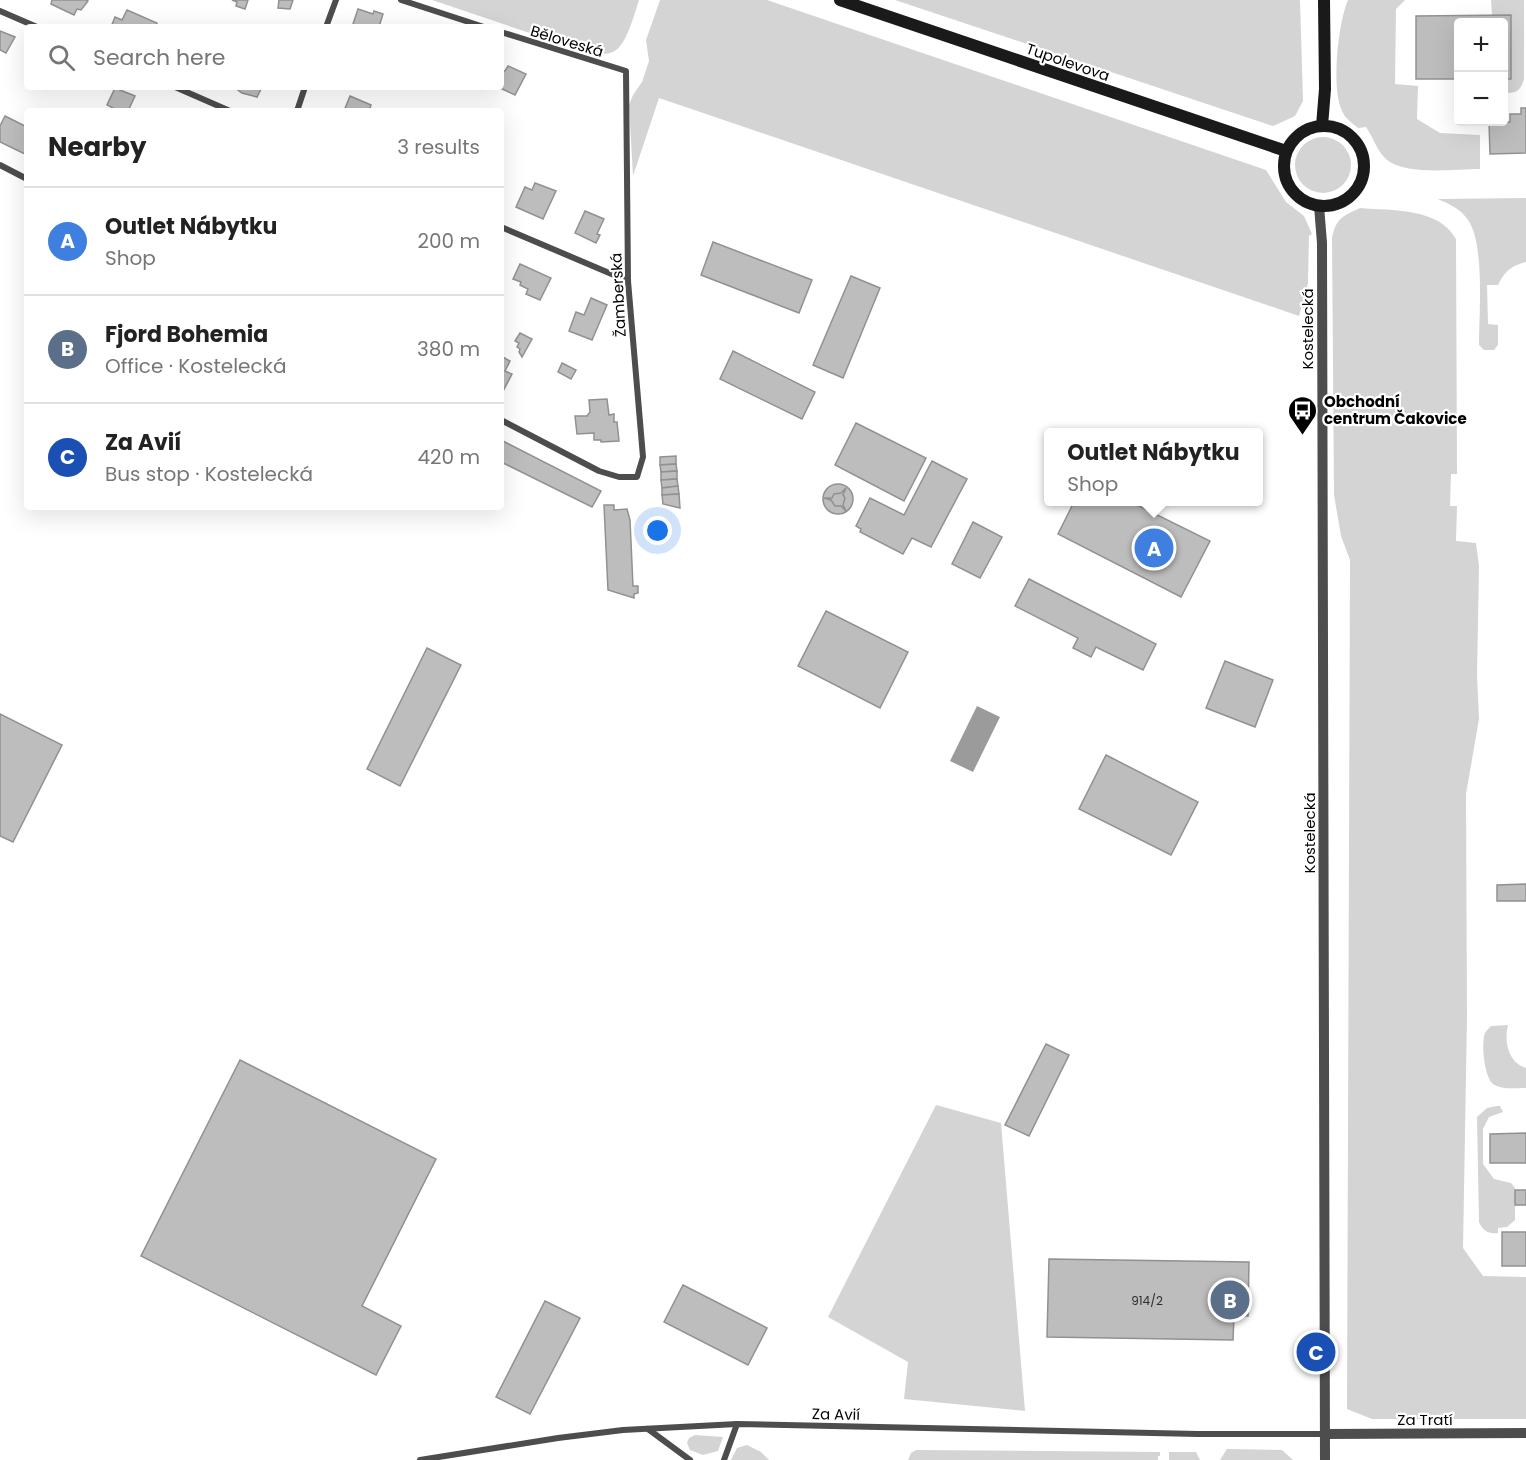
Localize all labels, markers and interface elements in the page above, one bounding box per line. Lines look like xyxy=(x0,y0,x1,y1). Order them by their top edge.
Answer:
map controls xyxy=(1454,18,1508,126)
button: + xyxy=(1454,18,1508,72)
street label: Běloveská xyxy=(528,20,606,62)
search box xyxy=(24,24,504,90)
street label: Tupolevova xyxy=(1023,38,1113,86)
icon: search xyxy=(45,41,78,74)
text: Search here xyxy=(93,42,226,73)
button: − xyxy=(1454,72,1508,126)
text: Nearby xyxy=(48,129,146,165)
text: 3 results xyxy=(397,133,480,161)
text: Outlet Nábytku xyxy=(105,211,277,242)
text: A xyxy=(60,227,75,255)
text: 200 m xyxy=(417,227,480,255)
text: Shop xyxy=(105,244,156,272)
street label: Žamberská xyxy=(605,252,631,338)
street label: Kostelecká xyxy=(1297,288,1318,370)
text: Fjord Bohemia xyxy=(105,319,268,350)
text: B xyxy=(61,335,74,363)
text: 380 m xyxy=(417,335,480,363)
text: Office · Kostelecká xyxy=(105,352,286,380)
place label: Obchodní centrum Čakovice xyxy=(1324,391,1467,429)
bus stop icon: Obchodní centrum Čakovice xyxy=(1287,394,1319,436)
text: Za Avií xyxy=(105,427,181,458)
popup xyxy=(1044,428,1263,506)
text: Outlet Nábytku xyxy=(1067,437,1240,468)
text: C xyxy=(60,443,75,471)
text: 420 m xyxy=(417,443,480,471)
text: Bus stop · Kostelecká xyxy=(105,460,313,488)
text: Shop xyxy=(1067,470,1118,498)
your location xyxy=(643,516,672,545)
pin: A xyxy=(1134,526,1174,570)
street label: Kostelecká xyxy=(1299,792,1320,874)
pin: B xyxy=(1210,1278,1250,1322)
house number: 914/2 xyxy=(1131,1292,1163,1309)
pin: C xyxy=(1296,1330,1336,1374)
street label: Za Avií xyxy=(812,1403,861,1425)
street label: Za Tratí xyxy=(1397,1409,1453,1430)

